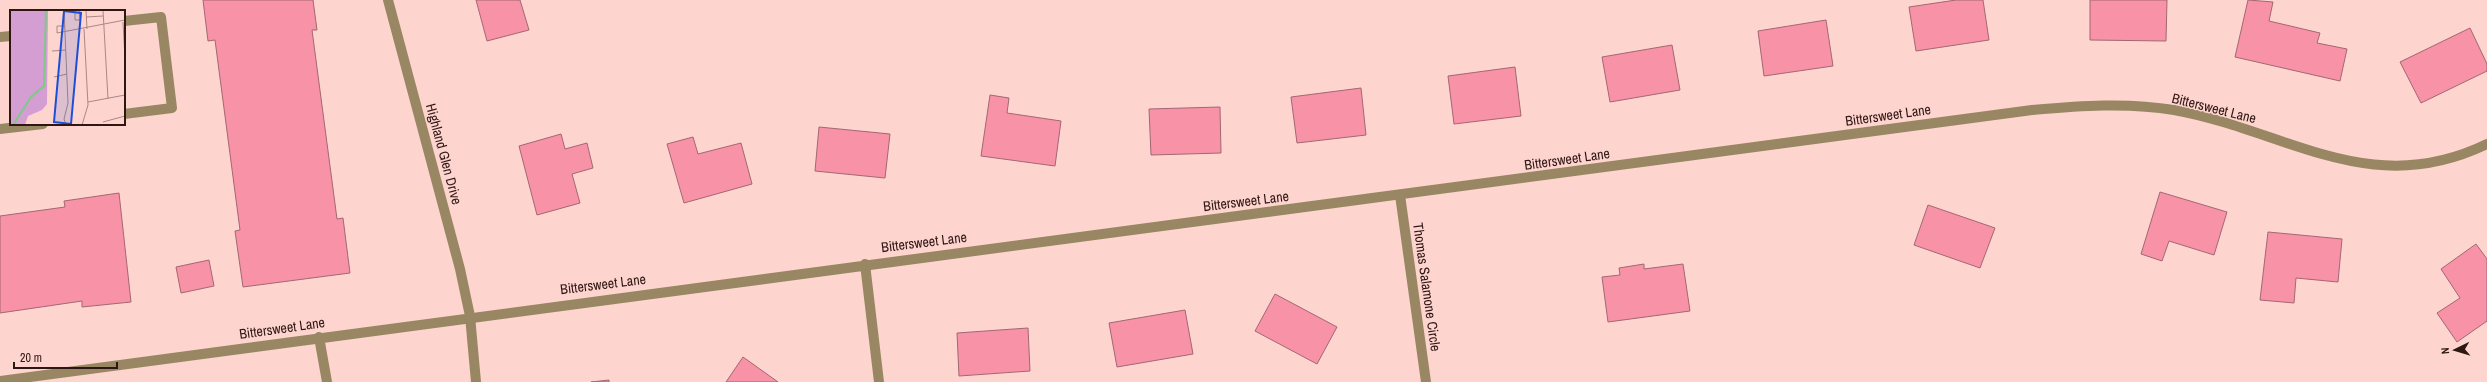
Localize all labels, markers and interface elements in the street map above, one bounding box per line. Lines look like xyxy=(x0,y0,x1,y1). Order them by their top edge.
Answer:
inset map xyxy=(10,10,125,125)
street label: Bittersweet Lane xyxy=(2170,89,2258,127)
street label: Bittersweet Lane xyxy=(1844,100,1932,130)
street label: Highland Glen Drive xyxy=(422,101,466,207)
street label: Bittersweet Lane xyxy=(1523,144,1611,174)
street label: Bittersweet Lane xyxy=(1202,187,1290,215)
street label: Thomas Salamone Circle xyxy=(1409,222,1445,352)
street label: Bittersweet Lane xyxy=(880,228,968,256)
street label: Bittersweet Lane xyxy=(559,270,647,298)
street label: Bittersweet Lane xyxy=(238,313,326,343)
north arrow xyxy=(2435,330,2475,370)
scale bar xyxy=(14,344,117,370)
text: N xyxy=(2438,347,2452,355)
text: 20 m xyxy=(20,350,42,366)

